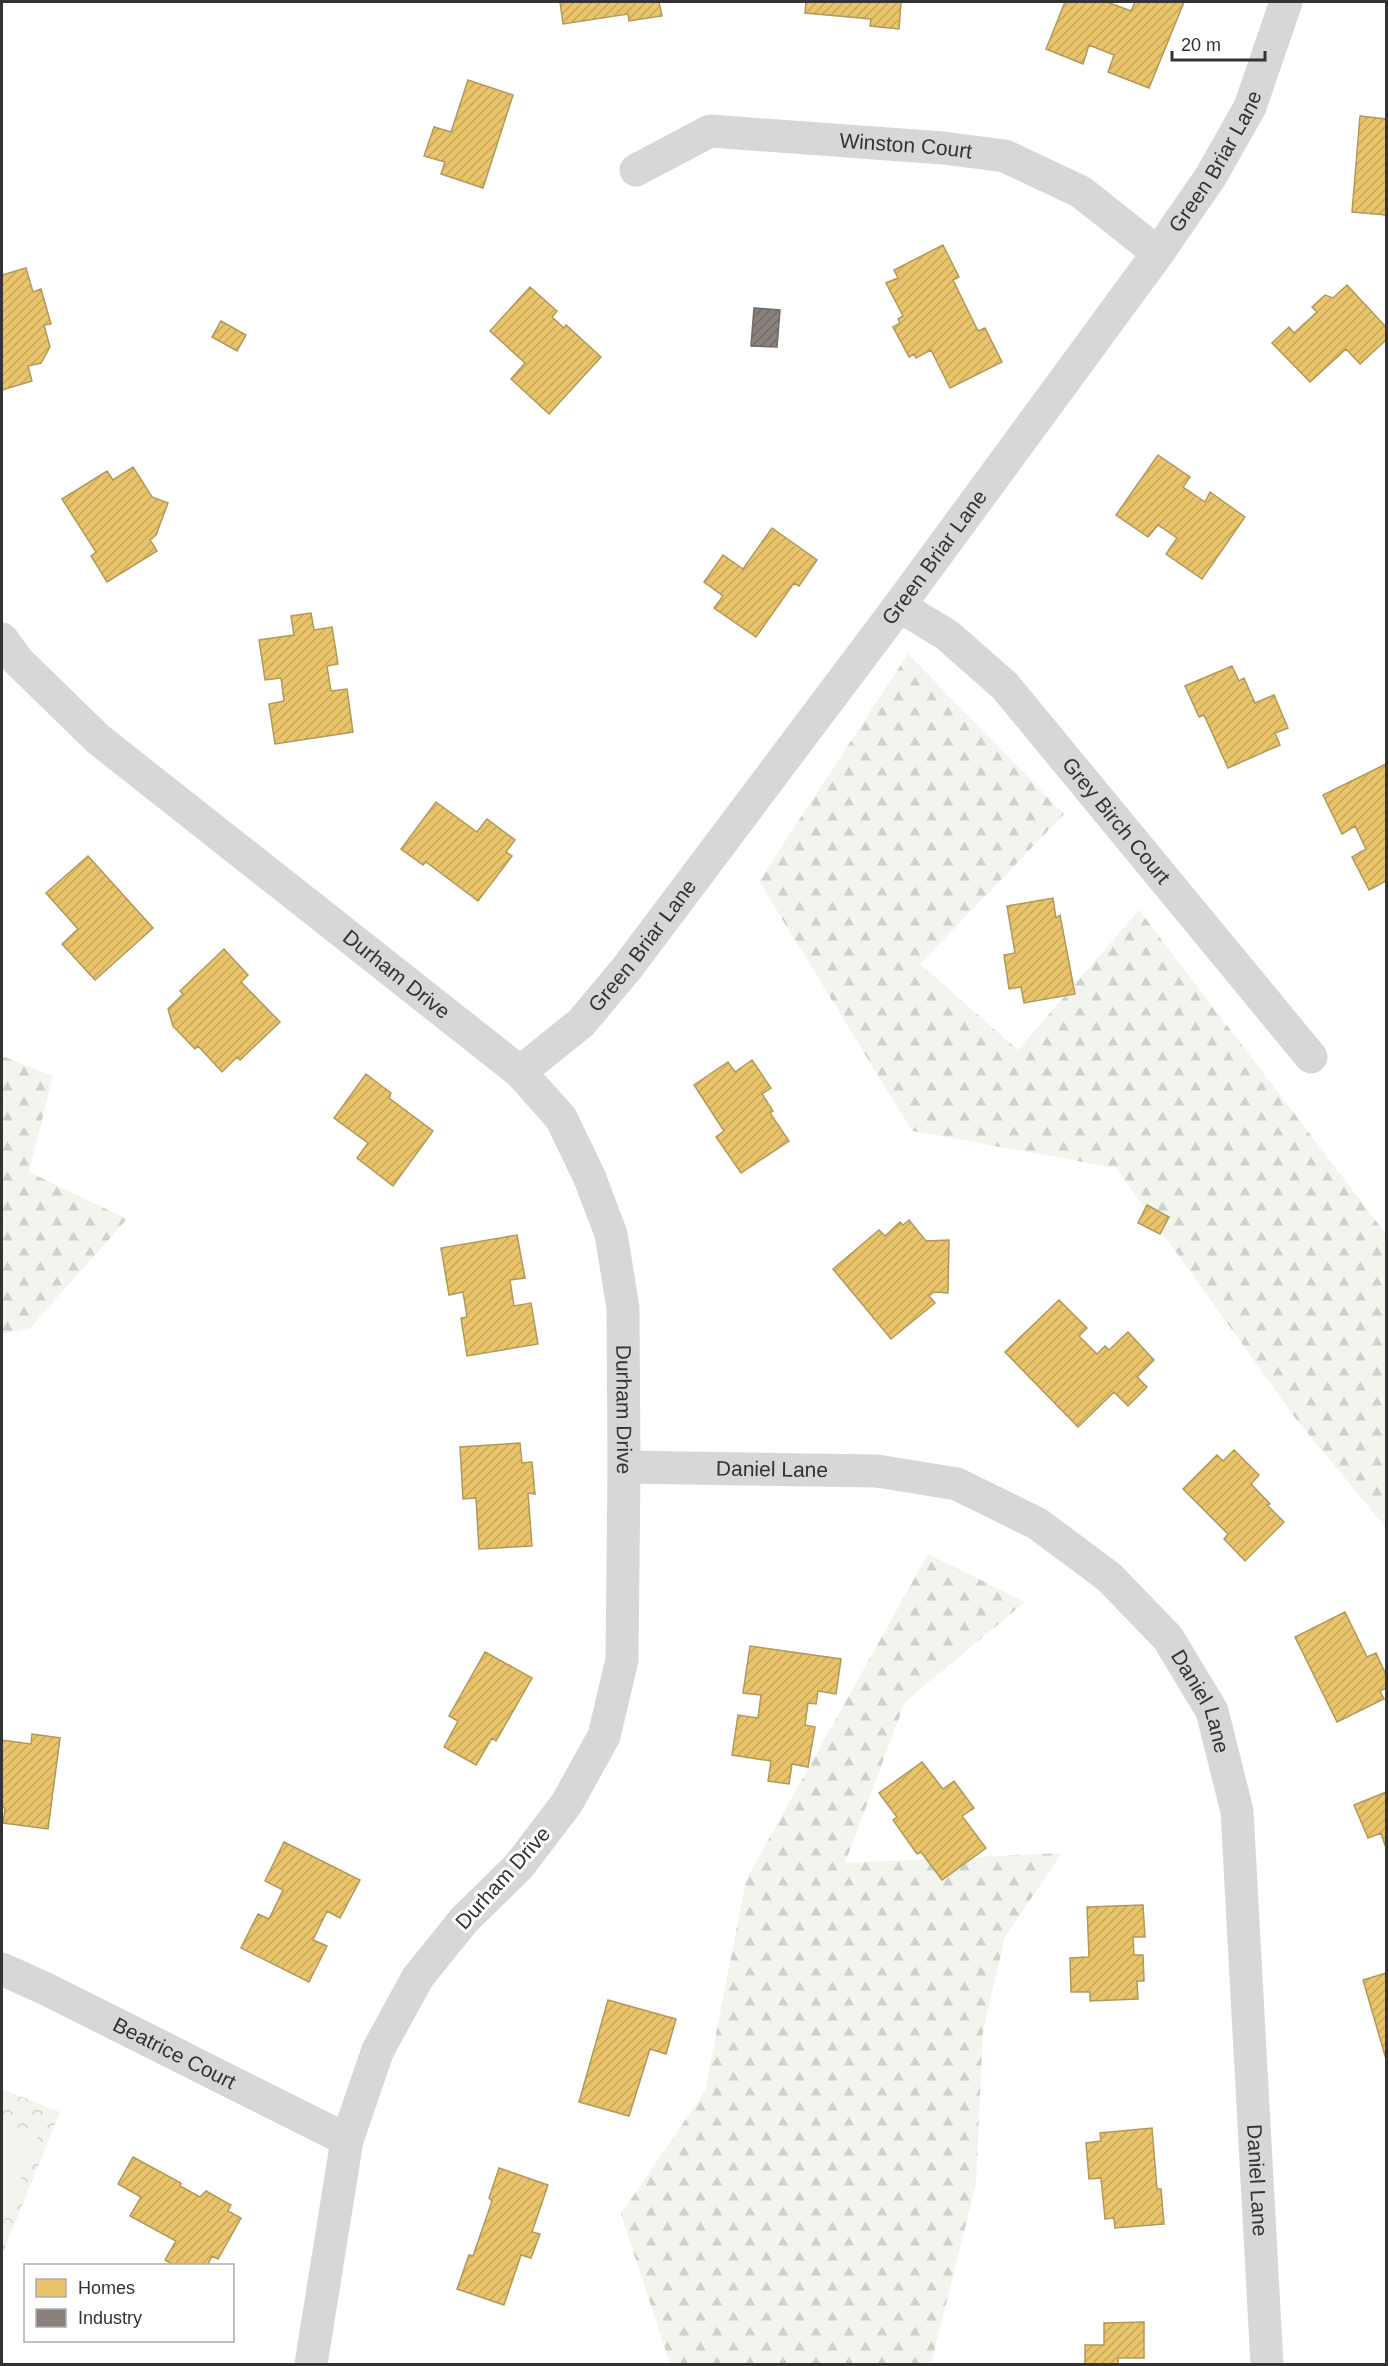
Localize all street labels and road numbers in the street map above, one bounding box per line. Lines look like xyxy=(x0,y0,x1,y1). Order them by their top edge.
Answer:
street label: Green Briar Lane xyxy=(1164,88,1266,236)
street label: Winston Court xyxy=(839,128,974,163)
street label: Green Briar Lane xyxy=(877,485,991,629)
street label: Grey Birch Court xyxy=(1058,753,1175,888)
street label: Green Briar Lane xyxy=(583,875,700,1016)
street label: Durham Drive xyxy=(339,925,455,1023)
street label: Durham Drive xyxy=(612,1345,636,1474)
street label: Daniel Lane xyxy=(716,1456,828,1481)
street label: Daniel Lane xyxy=(1167,1646,1234,1755)
street label: Durham Drive xyxy=(451,1822,555,1933)
street label: Beatrice Court xyxy=(109,2013,240,2093)
street label: Daniel Lane xyxy=(1243,2124,1272,2237)

